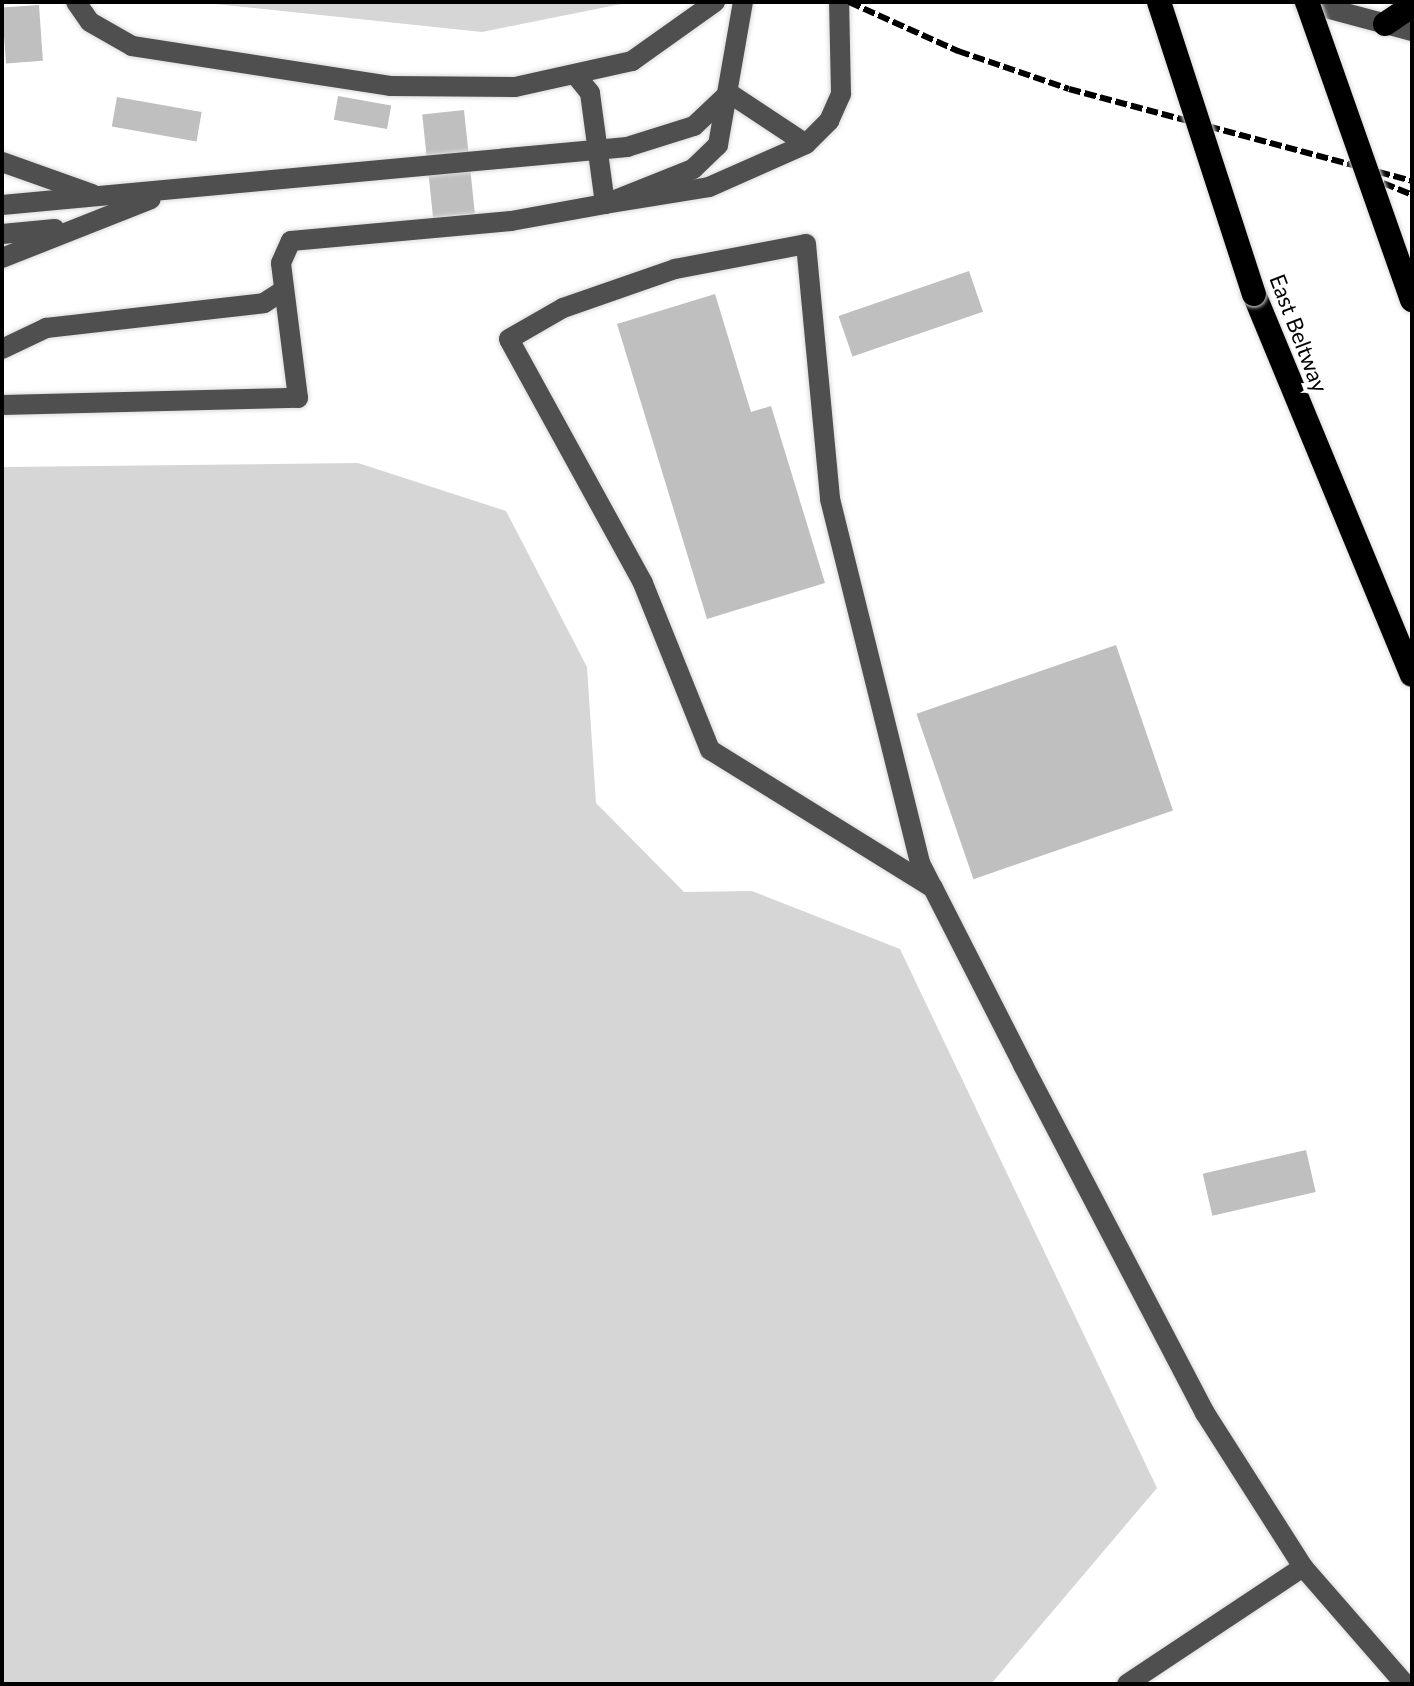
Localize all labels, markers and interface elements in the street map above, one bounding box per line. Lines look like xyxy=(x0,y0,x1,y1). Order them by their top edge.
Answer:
street label: East Beltway xyxy=(1264,270,1334,396)

